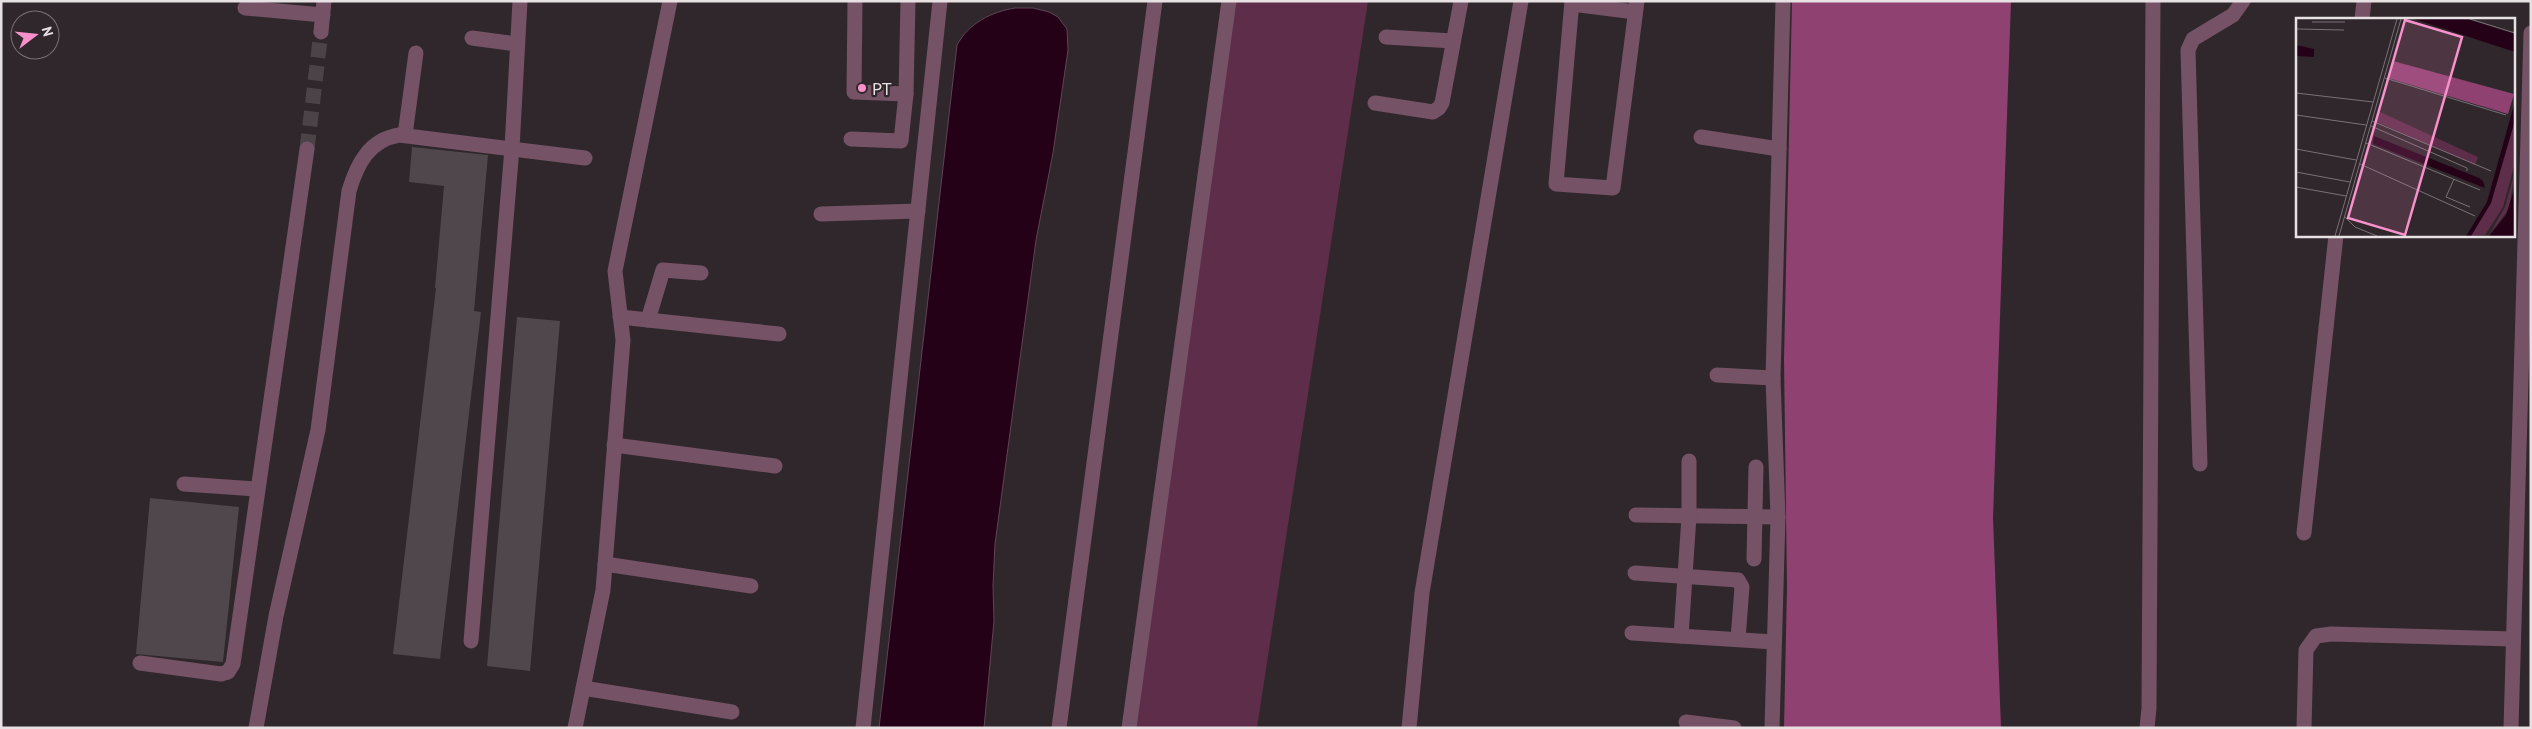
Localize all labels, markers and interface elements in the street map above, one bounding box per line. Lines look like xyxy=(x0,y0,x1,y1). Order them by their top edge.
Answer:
north arrow xyxy=(10,10,60,60)
inset map xyxy=(2296,18,2514,236)
text: N xyxy=(38,25,57,38)
place label: PT xyxy=(872,77,892,100)
marker: PT xyxy=(856,82,868,94)

